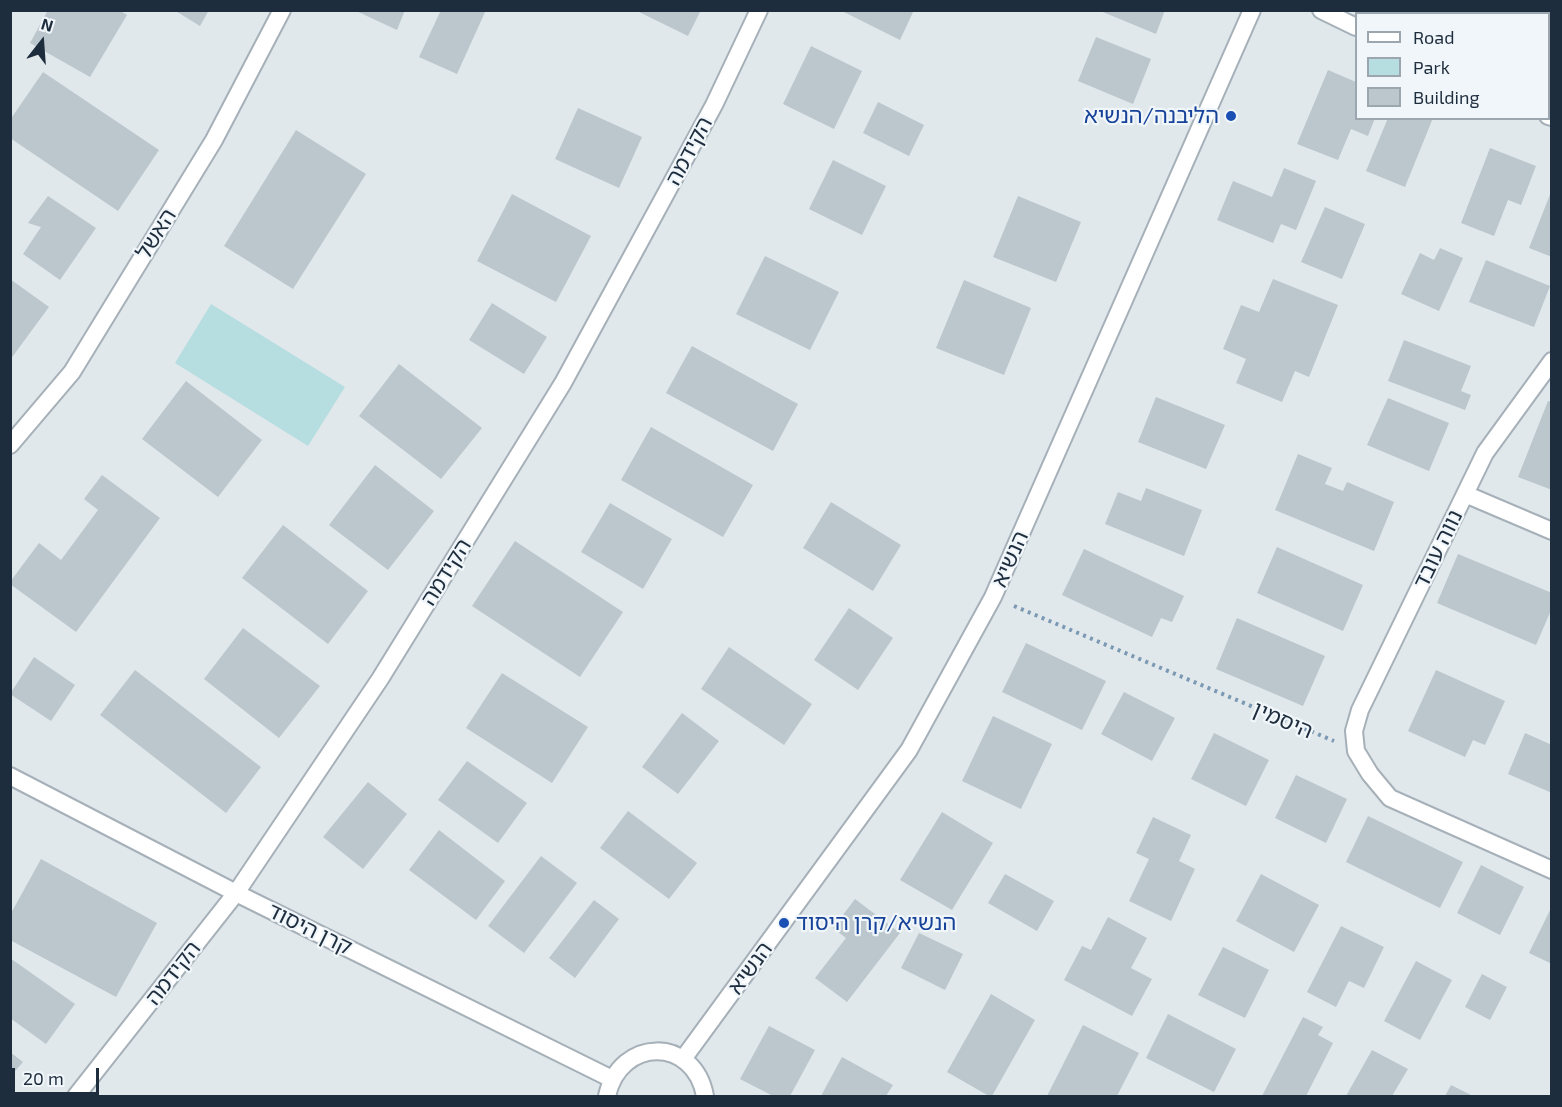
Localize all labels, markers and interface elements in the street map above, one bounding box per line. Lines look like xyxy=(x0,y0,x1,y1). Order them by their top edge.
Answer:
north arrow xyxy=(12,12,72,72)
legend xyxy=(1355,12,1550,120)
text: N xyxy=(39,14,56,35)
text: Road xyxy=(1413,26,1454,48)
text: Park xyxy=(1413,56,1450,78)
text: Building xyxy=(1413,86,1480,108)
place label: הליבנה/הנשיא xyxy=(1084,103,1219,129)
marker: הליבנה/הנשיא xyxy=(1224,109,1238,123)
street label: הקידמה xyxy=(660,112,718,190)
street label: האשל xyxy=(130,204,182,264)
street label: נווה עובד xyxy=(1408,505,1468,593)
street label: הנשיא xyxy=(986,527,1034,591)
street label: הקידמה xyxy=(415,534,477,610)
street label: היסמין xyxy=(1249,696,1317,744)
street label: קרן היסוד xyxy=(264,897,356,961)
place label: הנשיא/קרן היסוד xyxy=(796,910,956,936)
marker: הנשיא/קרן היסוד xyxy=(777,916,791,930)
street label: הקידמה xyxy=(140,936,206,1010)
street label: הנשיא xyxy=(722,937,778,999)
scale bar xyxy=(15,1056,102,1094)
text: 20 m xyxy=(23,1067,64,1089)

